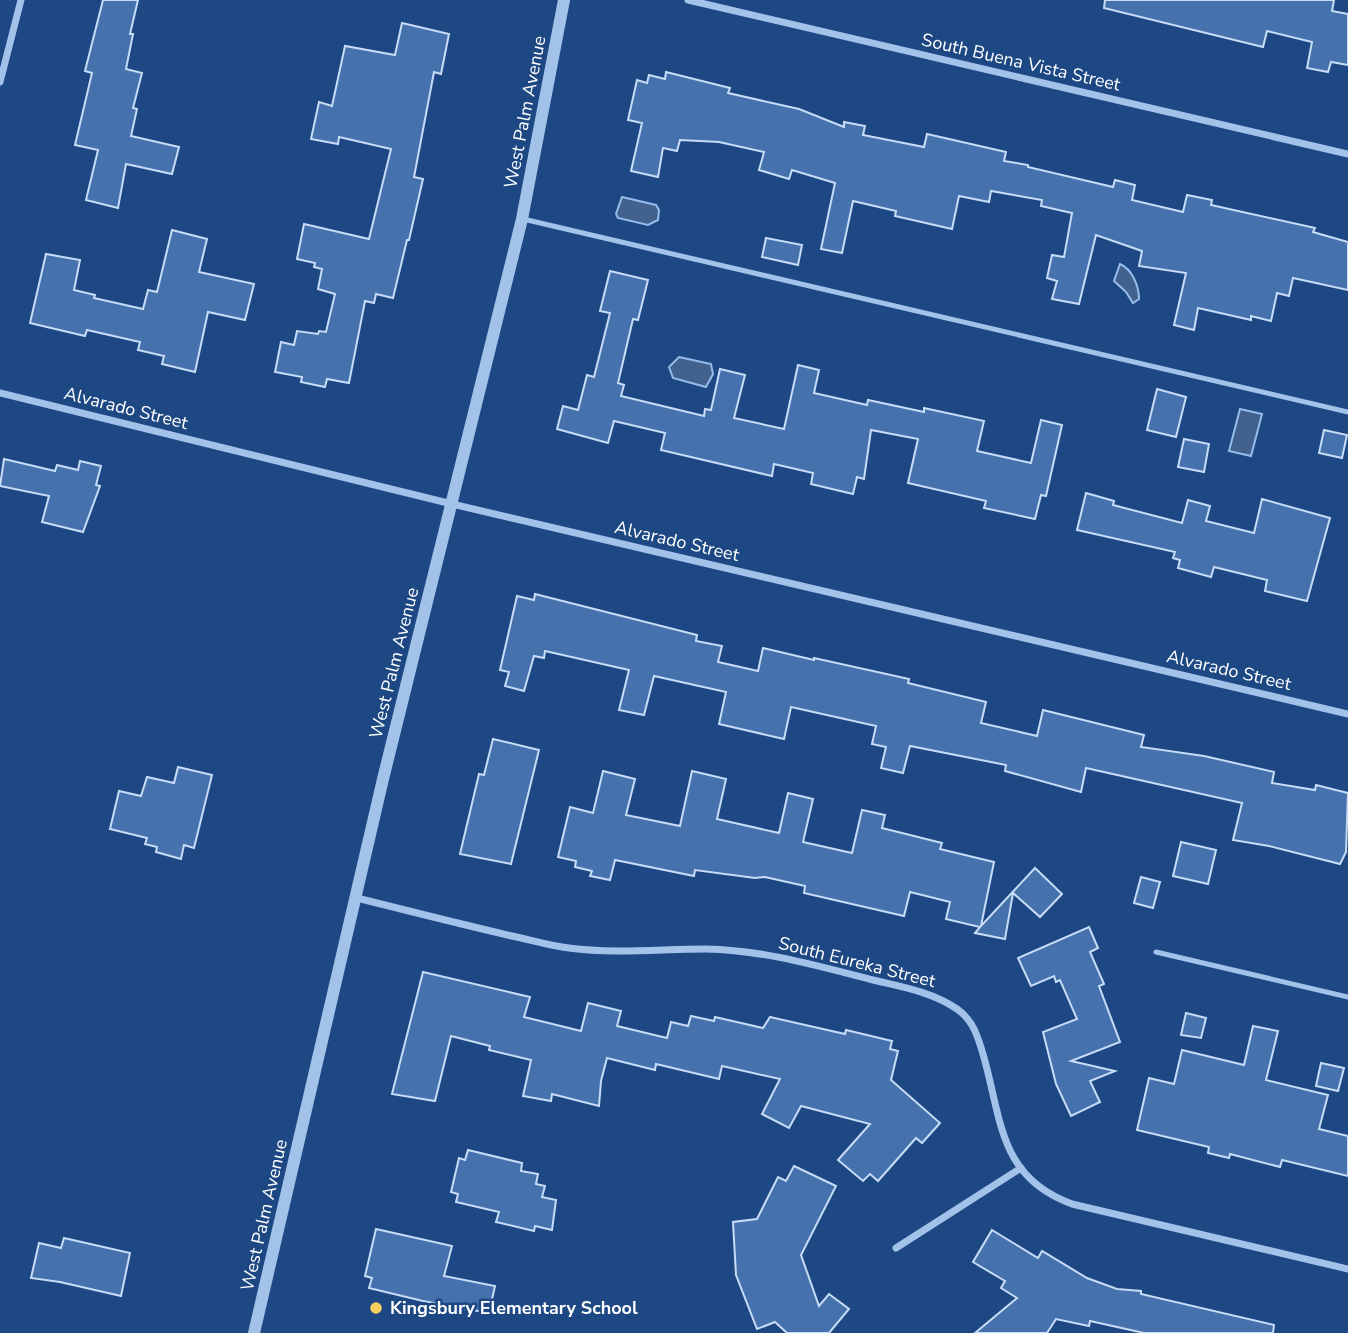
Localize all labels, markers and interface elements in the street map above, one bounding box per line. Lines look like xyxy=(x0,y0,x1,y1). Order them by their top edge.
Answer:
street label: South Buena Vista Street xyxy=(919,27,1123,97)
street label: West Palm Avenue xyxy=(498,34,552,190)
street label: Alvarado Street xyxy=(61,381,191,435)
street label: Alvarado Street xyxy=(612,515,742,567)
street label: West Palm Avenue xyxy=(364,585,424,741)
street label: Alvarado Street xyxy=(1164,644,1294,696)
street label: South Eureka Street xyxy=(776,931,939,993)
street label: West Palm Avenue xyxy=(235,1137,293,1293)
place label: Kingsbury Elementary School xyxy=(390,1296,638,1320)
marker: Kingsbury Elementary School xyxy=(368,1300,384,1316)

